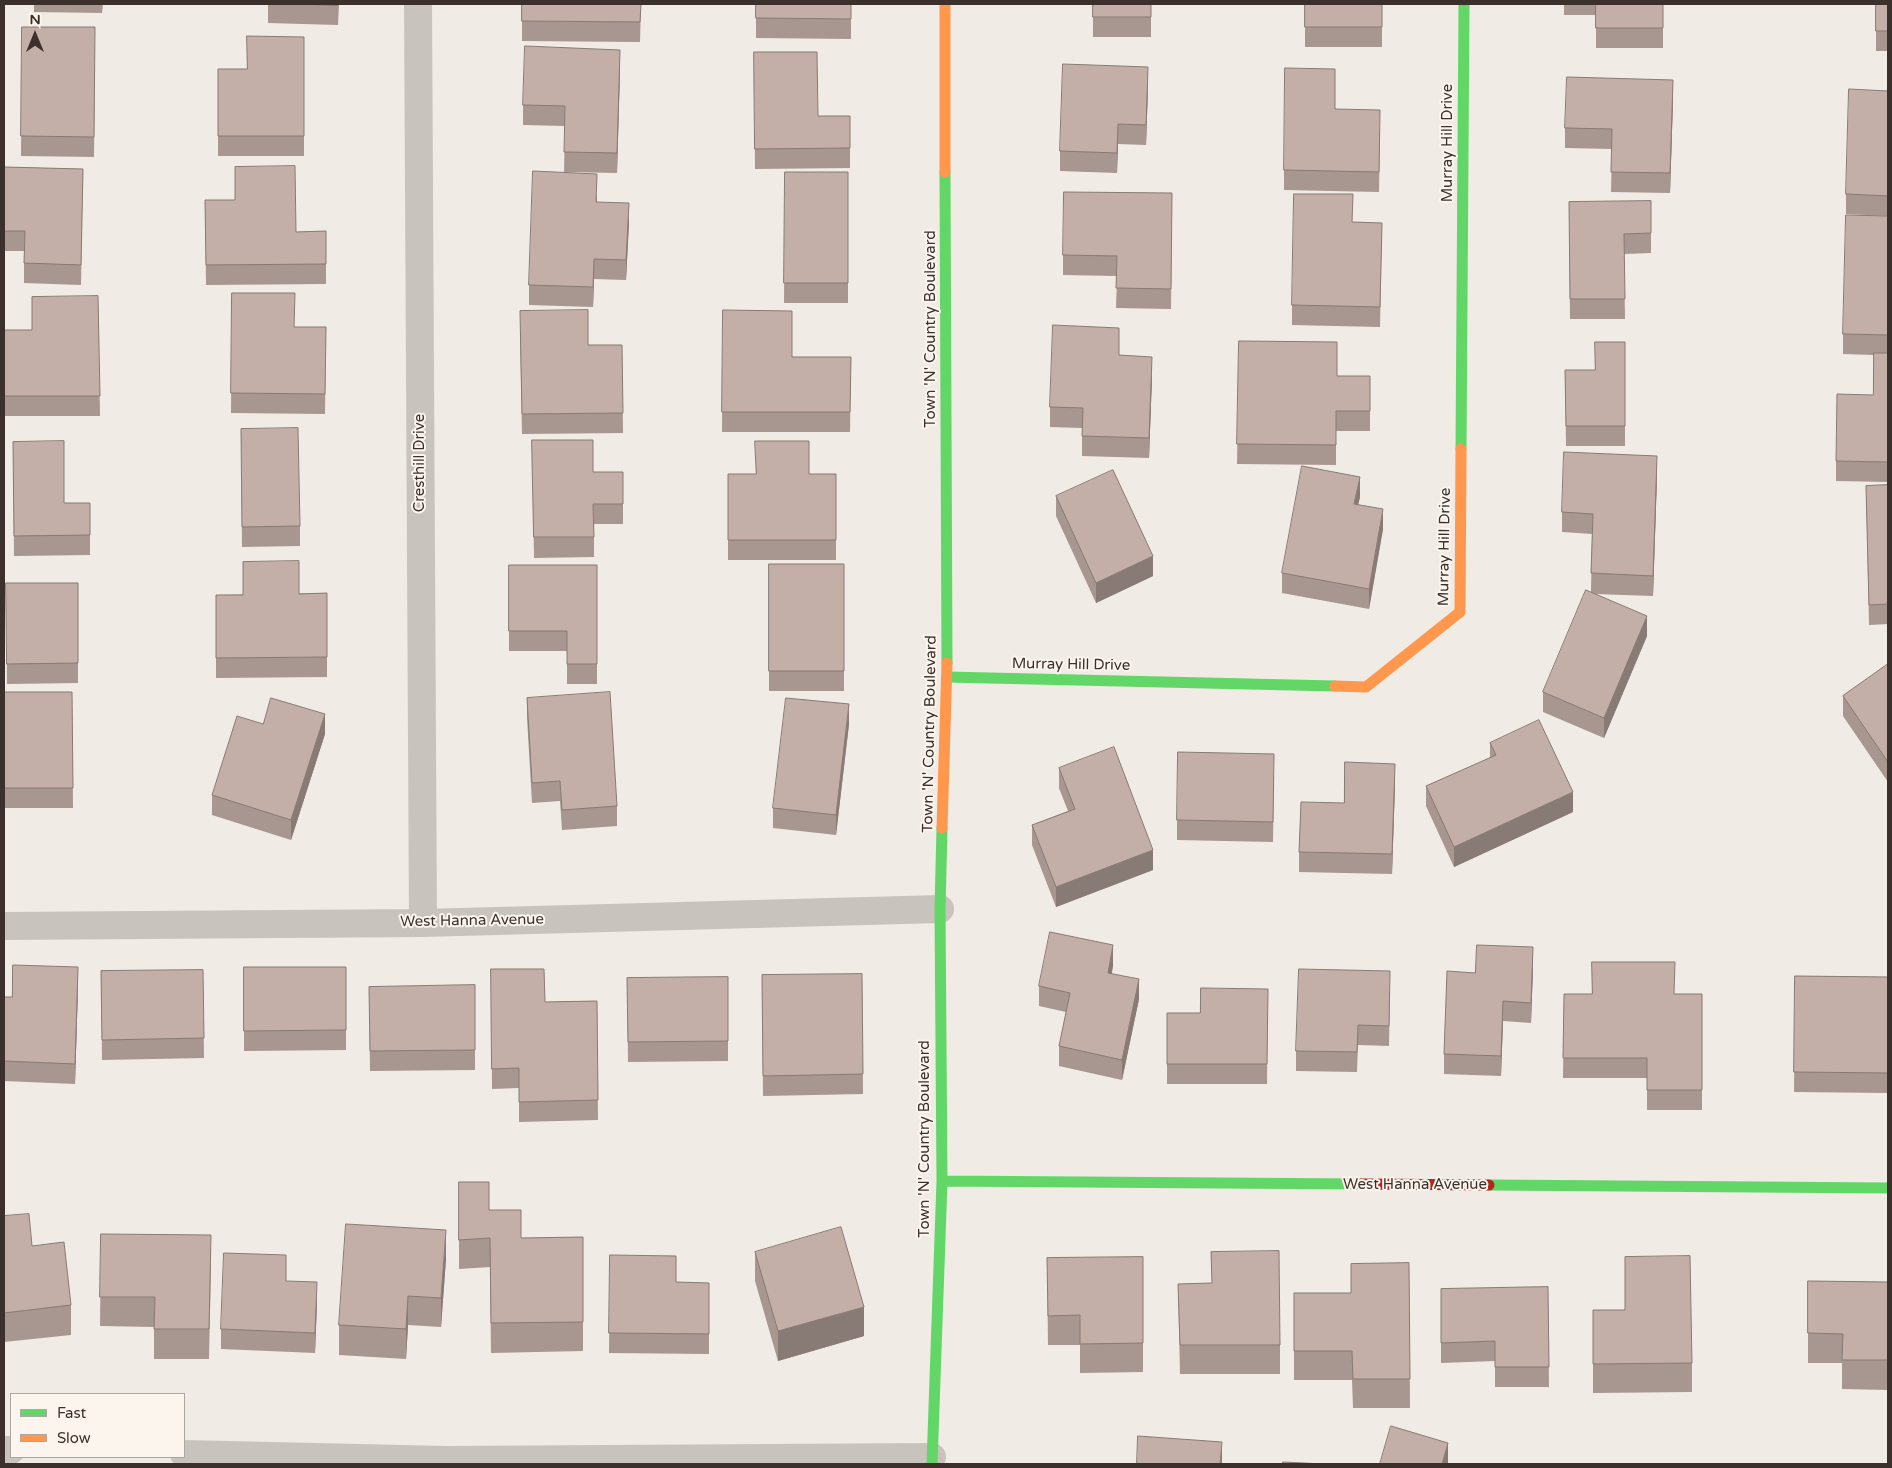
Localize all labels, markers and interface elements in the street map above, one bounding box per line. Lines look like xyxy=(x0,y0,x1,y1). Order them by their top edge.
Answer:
north arrow xyxy=(10,10,60,60)
text: N xyxy=(29,11,41,28)
street label: Murray Hill Drive xyxy=(1439,84,1457,202)
street label: Town 'N' Country Boulevard xyxy=(922,230,940,428)
street label: Cresthill Drive xyxy=(411,414,429,512)
street label: Murray Hill Drive xyxy=(1435,488,1455,606)
street label: Town 'N' Country Boulevard xyxy=(919,635,941,833)
street label: Murray Hill Drive xyxy=(1012,655,1130,675)
street label: West Hanna Avenue xyxy=(400,911,544,931)
street label: Town 'N' Country Boulevard xyxy=(916,1040,934,1238)
street label: West Hanna Avenue xyxy=(1343,1176,1487,1194)
legend xyxy=(10,1393,185,1458)
text: Fast xyxy=(57,1404,86,1422)
text: Slow xyxy=(57,1429,91,1447)

